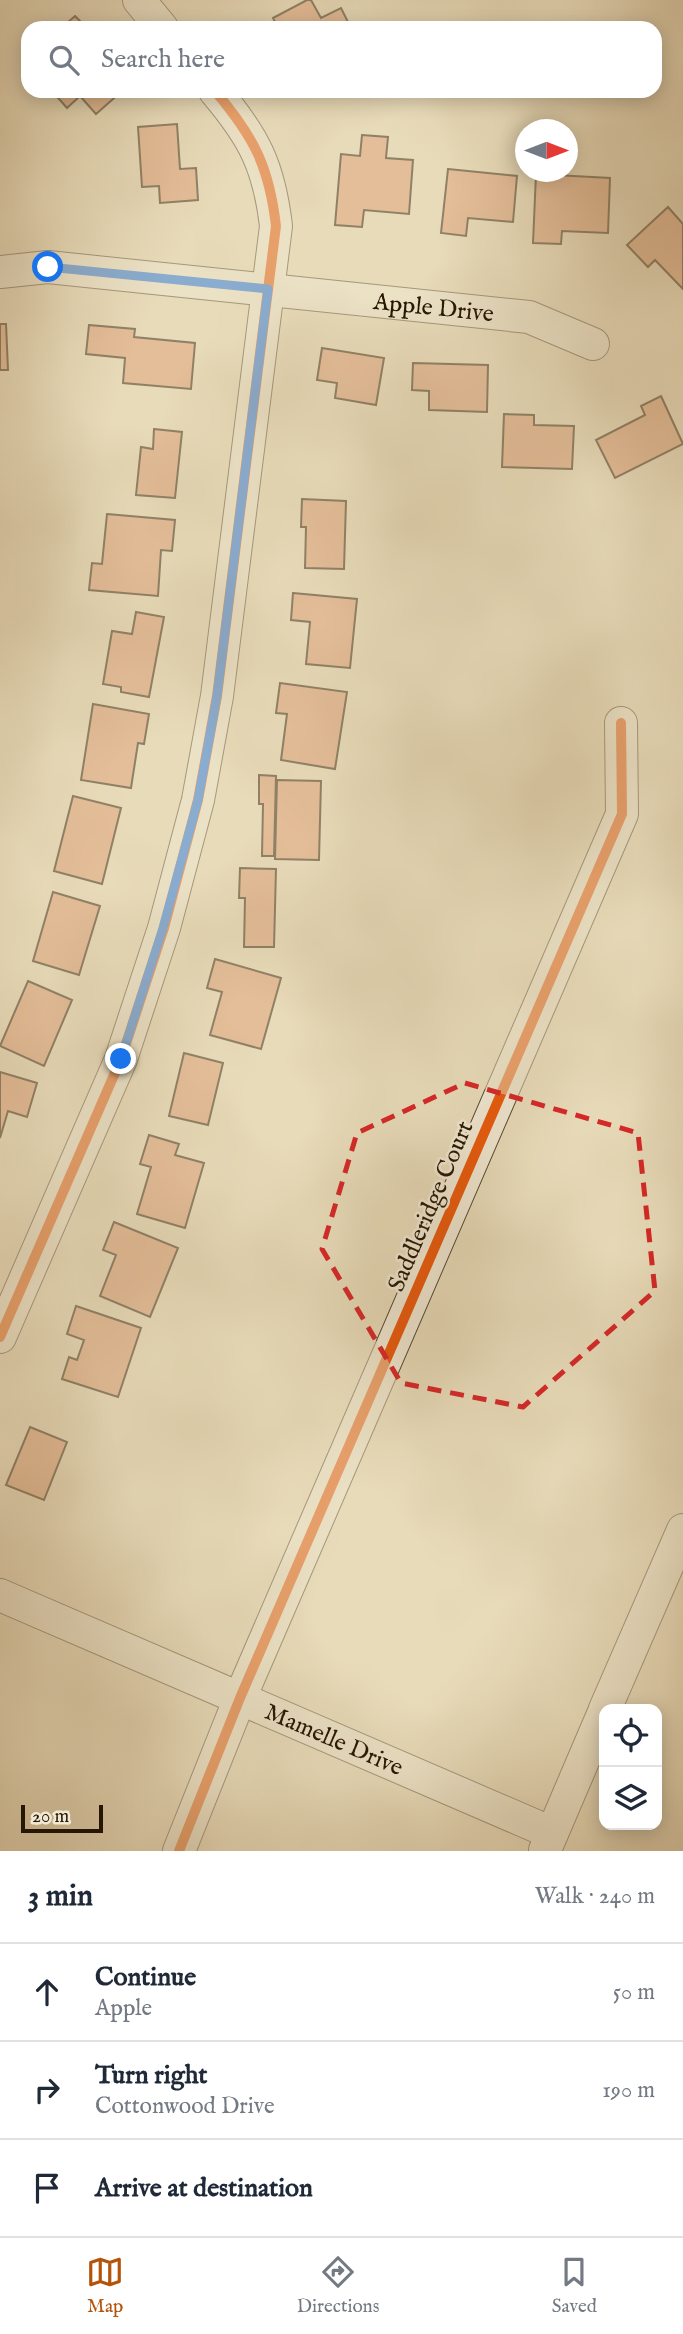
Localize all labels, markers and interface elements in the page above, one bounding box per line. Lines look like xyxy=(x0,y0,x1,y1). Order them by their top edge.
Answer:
search box xyxy=(21,21,662,98)
icon: search xyxy=(45,41,83,79)
text: Search here xyxy=(101,43,225,76)
north arrow xyxy=(515,119,578,182)
route start xyxy=(32,251,63,282)
street label: Apple Drive xyxy=(371,287,495,330)
route end xyxy=(105,1043,136,1074)
street label: Saddleridge Court xyxy=(381,1117,481,1297)
street label: Mamelle Drive xyxy=(260,1697,408,1784)
map controls xyxy=(599,1704,662,1830)
button: locate xyxy=(599,1704,662,1767)
button: layers xyxy=(599,1767,662,1830)
scale bar xyxy=(21,1802,103,1834)
text: 20 m xyxy=(32,1805,69,1829)
text: 3 min xyxy=(28,1878,93,1916)
text: Walk · 240 m xyxy=(535,1882,655,1911)
text: Continue xyxy=(95,1961,196,1994)
icon: ahead xyxy=(28,1973,66,2011)
text: 50 m xyxy=(613,1978,655,2007)
text: Apple xyxy=(95,1994,152,2023)
text: Turn right xyxy=(95,2059,208,2092)
icon: right xyxy=(28,2071,66,2109)
text: 190 m xyxy=(602,2076,655,2105)
text: Cottonwood Drive xyxy=(95,2092,274,2121)
icon: arrive xyxy=(28,2169,66,2207)
text: Arrive at destination xyxy=(95,2172,313,2205)
tab: Map xyxy=(86,2253,124,2319)
tab: Directions xyxy=(297,2253,379,2319)
tab: Saved xyxy=(552,2253,597,2319)

